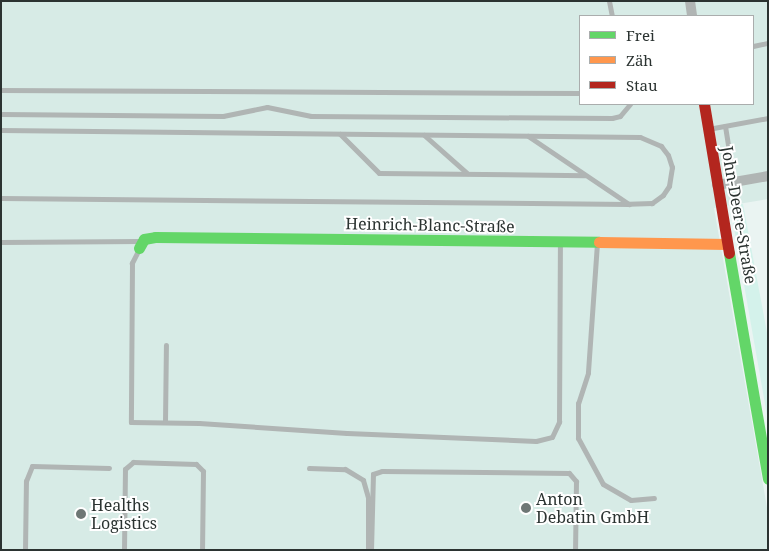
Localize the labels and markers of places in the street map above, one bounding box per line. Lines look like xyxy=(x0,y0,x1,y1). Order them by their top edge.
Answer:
place label: Anton Debatin GmbH xyxy=(536,489,649,527)
place label: Healths Logistics xyxy=(91,495,157,533)
marker: Anton Debatin GmbH xyxy=(520,502,532,514)
marker: Healths Logistics xyxy=(75,508,87,520)

